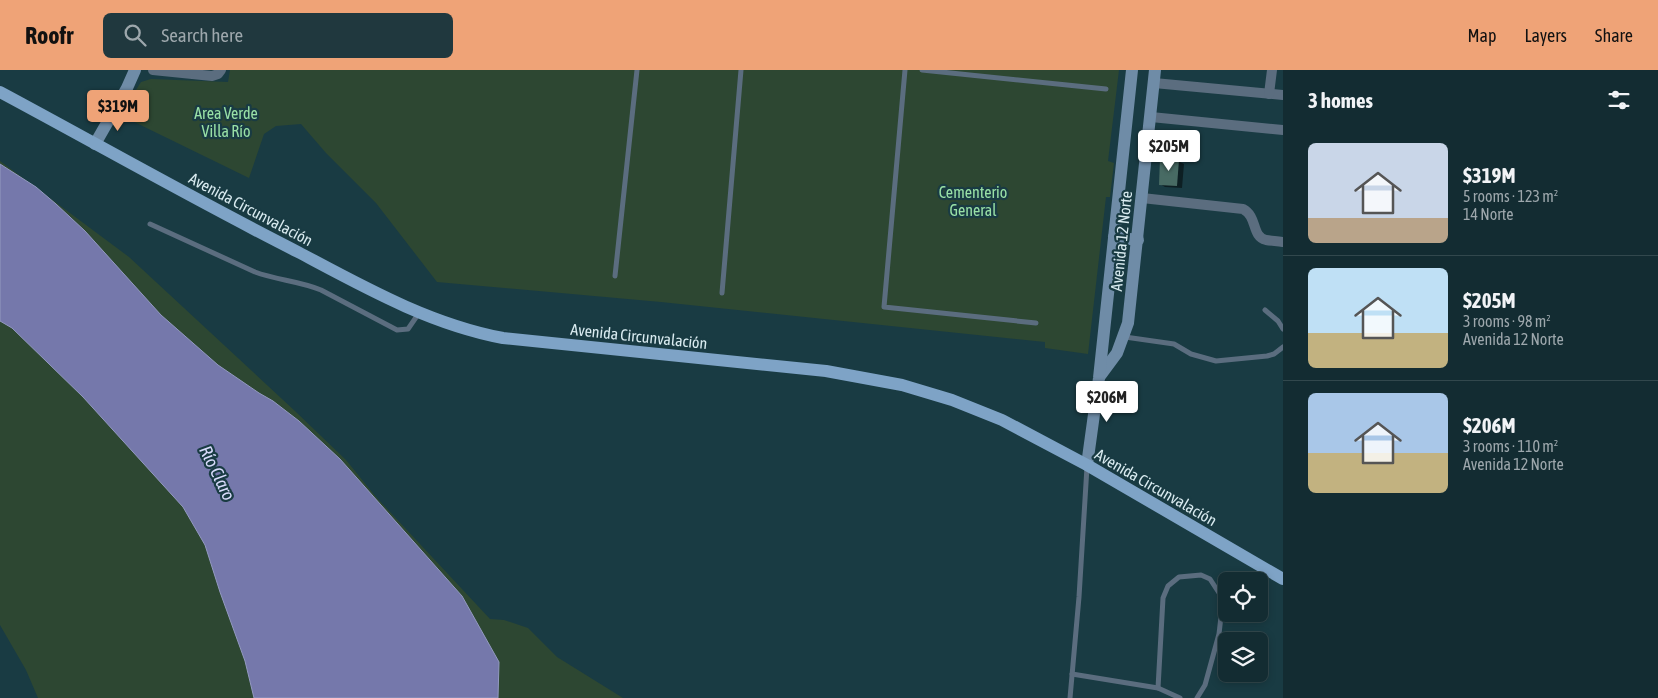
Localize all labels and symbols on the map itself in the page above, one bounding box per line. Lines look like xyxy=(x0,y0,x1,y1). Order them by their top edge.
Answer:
pin: $319M xyxy=(83,90,153,132)
park label: Area Verde Villa Río xyxy=(194,104,258,140)
pin: $205M xyxy=(1134,129,1204,172)
street label: Avenida Circunvalación xyxy=(186,169,316,249)
park label: Cementerio General xyxy=(939,183,1007,219)
street label: Avenida 12 Norte xyxy=(1107,190,1135,292)
street label: Avenida Circunvalación xyxy=(570,320,708,352)
pin: $206M xyxy=(1072,380,1142,423)
water label: Río Claro xyxy=(195,442,240,504)
street label: Avenida Circunvalación xyxy=(1092,445,1220,529)

